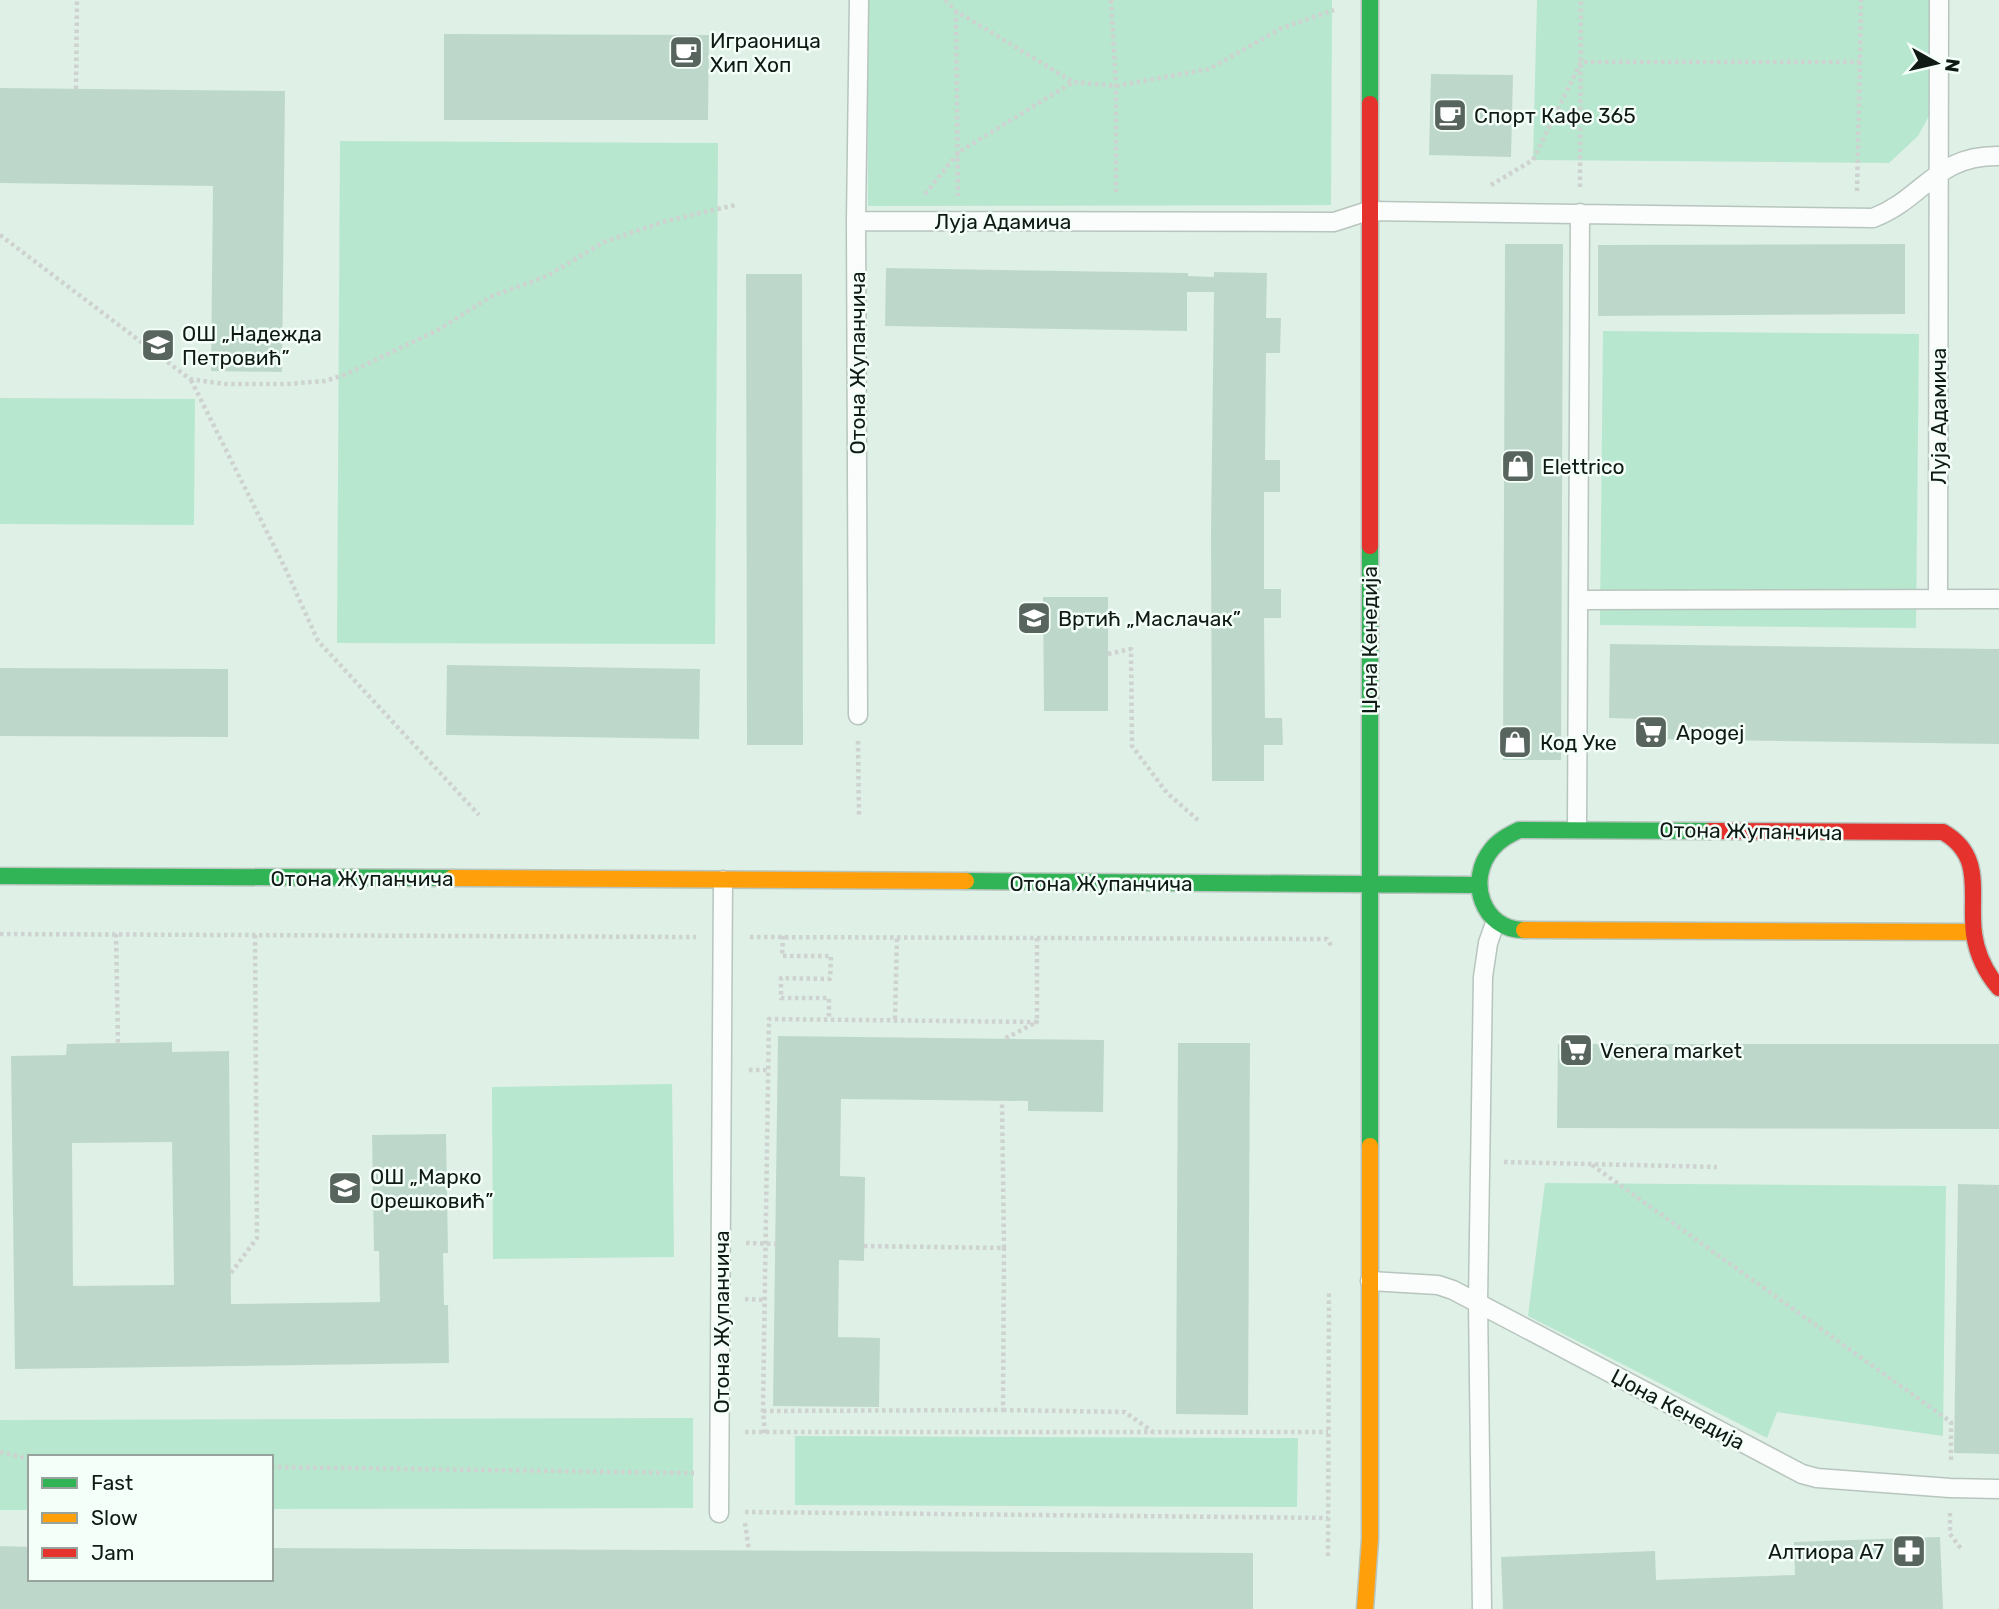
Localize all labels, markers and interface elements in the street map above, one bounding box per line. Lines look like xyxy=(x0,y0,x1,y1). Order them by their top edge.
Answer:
place label: Играоница Хип Хоп xyxy=(710,28,821,77)
north arrow xyxy=(1901,28,1971,98)
cafe icon: Играоница Хип Хоп xyxy=(667,33,705,71)
text: N xyxy=(1940,57,1965,74)
cafe icon: Спорт Кафе 365 xyxy=(1431,96,1469,134)
place label: Спорт Кафе 365 xyxy=(1474,103,1636,128)
street label: Луја Адамича xyxy=(935,209,1071,234)
street label: Отона Жупанчича xyxy=(845,271,870,455)
place label: ОШ „Надежда Петровић” xyxy=(182,321,322,370)
school or university icon: ОШ „Надежда Петровић” xyxy=(139,326,177,364)
street label: Луја Адамича xyxy=(1926,348,1951,484)
shop icon: Elettrico xyxy=(1499,447,1537,485)
place label: Elettrico xyxy=(1542,454,1625,479)
street label: Џона Кенедија xyxy=(1357,566,1382,714)
school or university icon: Вртић „Маслачак” xyxy=(1015,599,1053,637)
place label: Вртић „Маслачак” xyxy=(1058,606,1241,631)
supermarket icon: Apogej xyxy=(1632,713,1670,751)
place label: Apogej xyxy=(1676,720,1744,745)
shop icon: Код Уке xyxy=(1496,723,1534,761)
place label: Код Уке xyxy=(1540,730,1617,755)
street label: Отона Жупанчича xyxy=(1659,817,1843,845)
street label: Отона Жупанчича xyxy=(270,866,454,891)
street label: Отона Жупанчича xyxy=(1009,871,1193,896)
supermarket icon: Venera market xyxy=(1557,1031,1595,1069)
place label: Venera market xyxy=(1600,1038,1742,1063)
place label: ОШ „Марко Орешковић” xyxy=(370,1164,494,1213)
school or university icon: ОШ „Марко Орешковић” xyxy=(326,1169,364,1207)
street label: Отона Жупанчича xyxy=(709,1230,734,1414)
street label: Џона Кенедија xyxy=(1607,1363,1749,1455)
legend xyxy=(28,1455,273,1581)
text: Fast xyxy=(91,1470,133,1495)
text: Slow xyxy=(91,1505,138,1530)
pharmacy icon: Алтиора А7 xyxy=(1890,1532,1928,1570)
place label: Алтиора А7 xyxy=(1768,1539,1884,1564)
text: Jam xyxy=(91,1540,135,1565)

